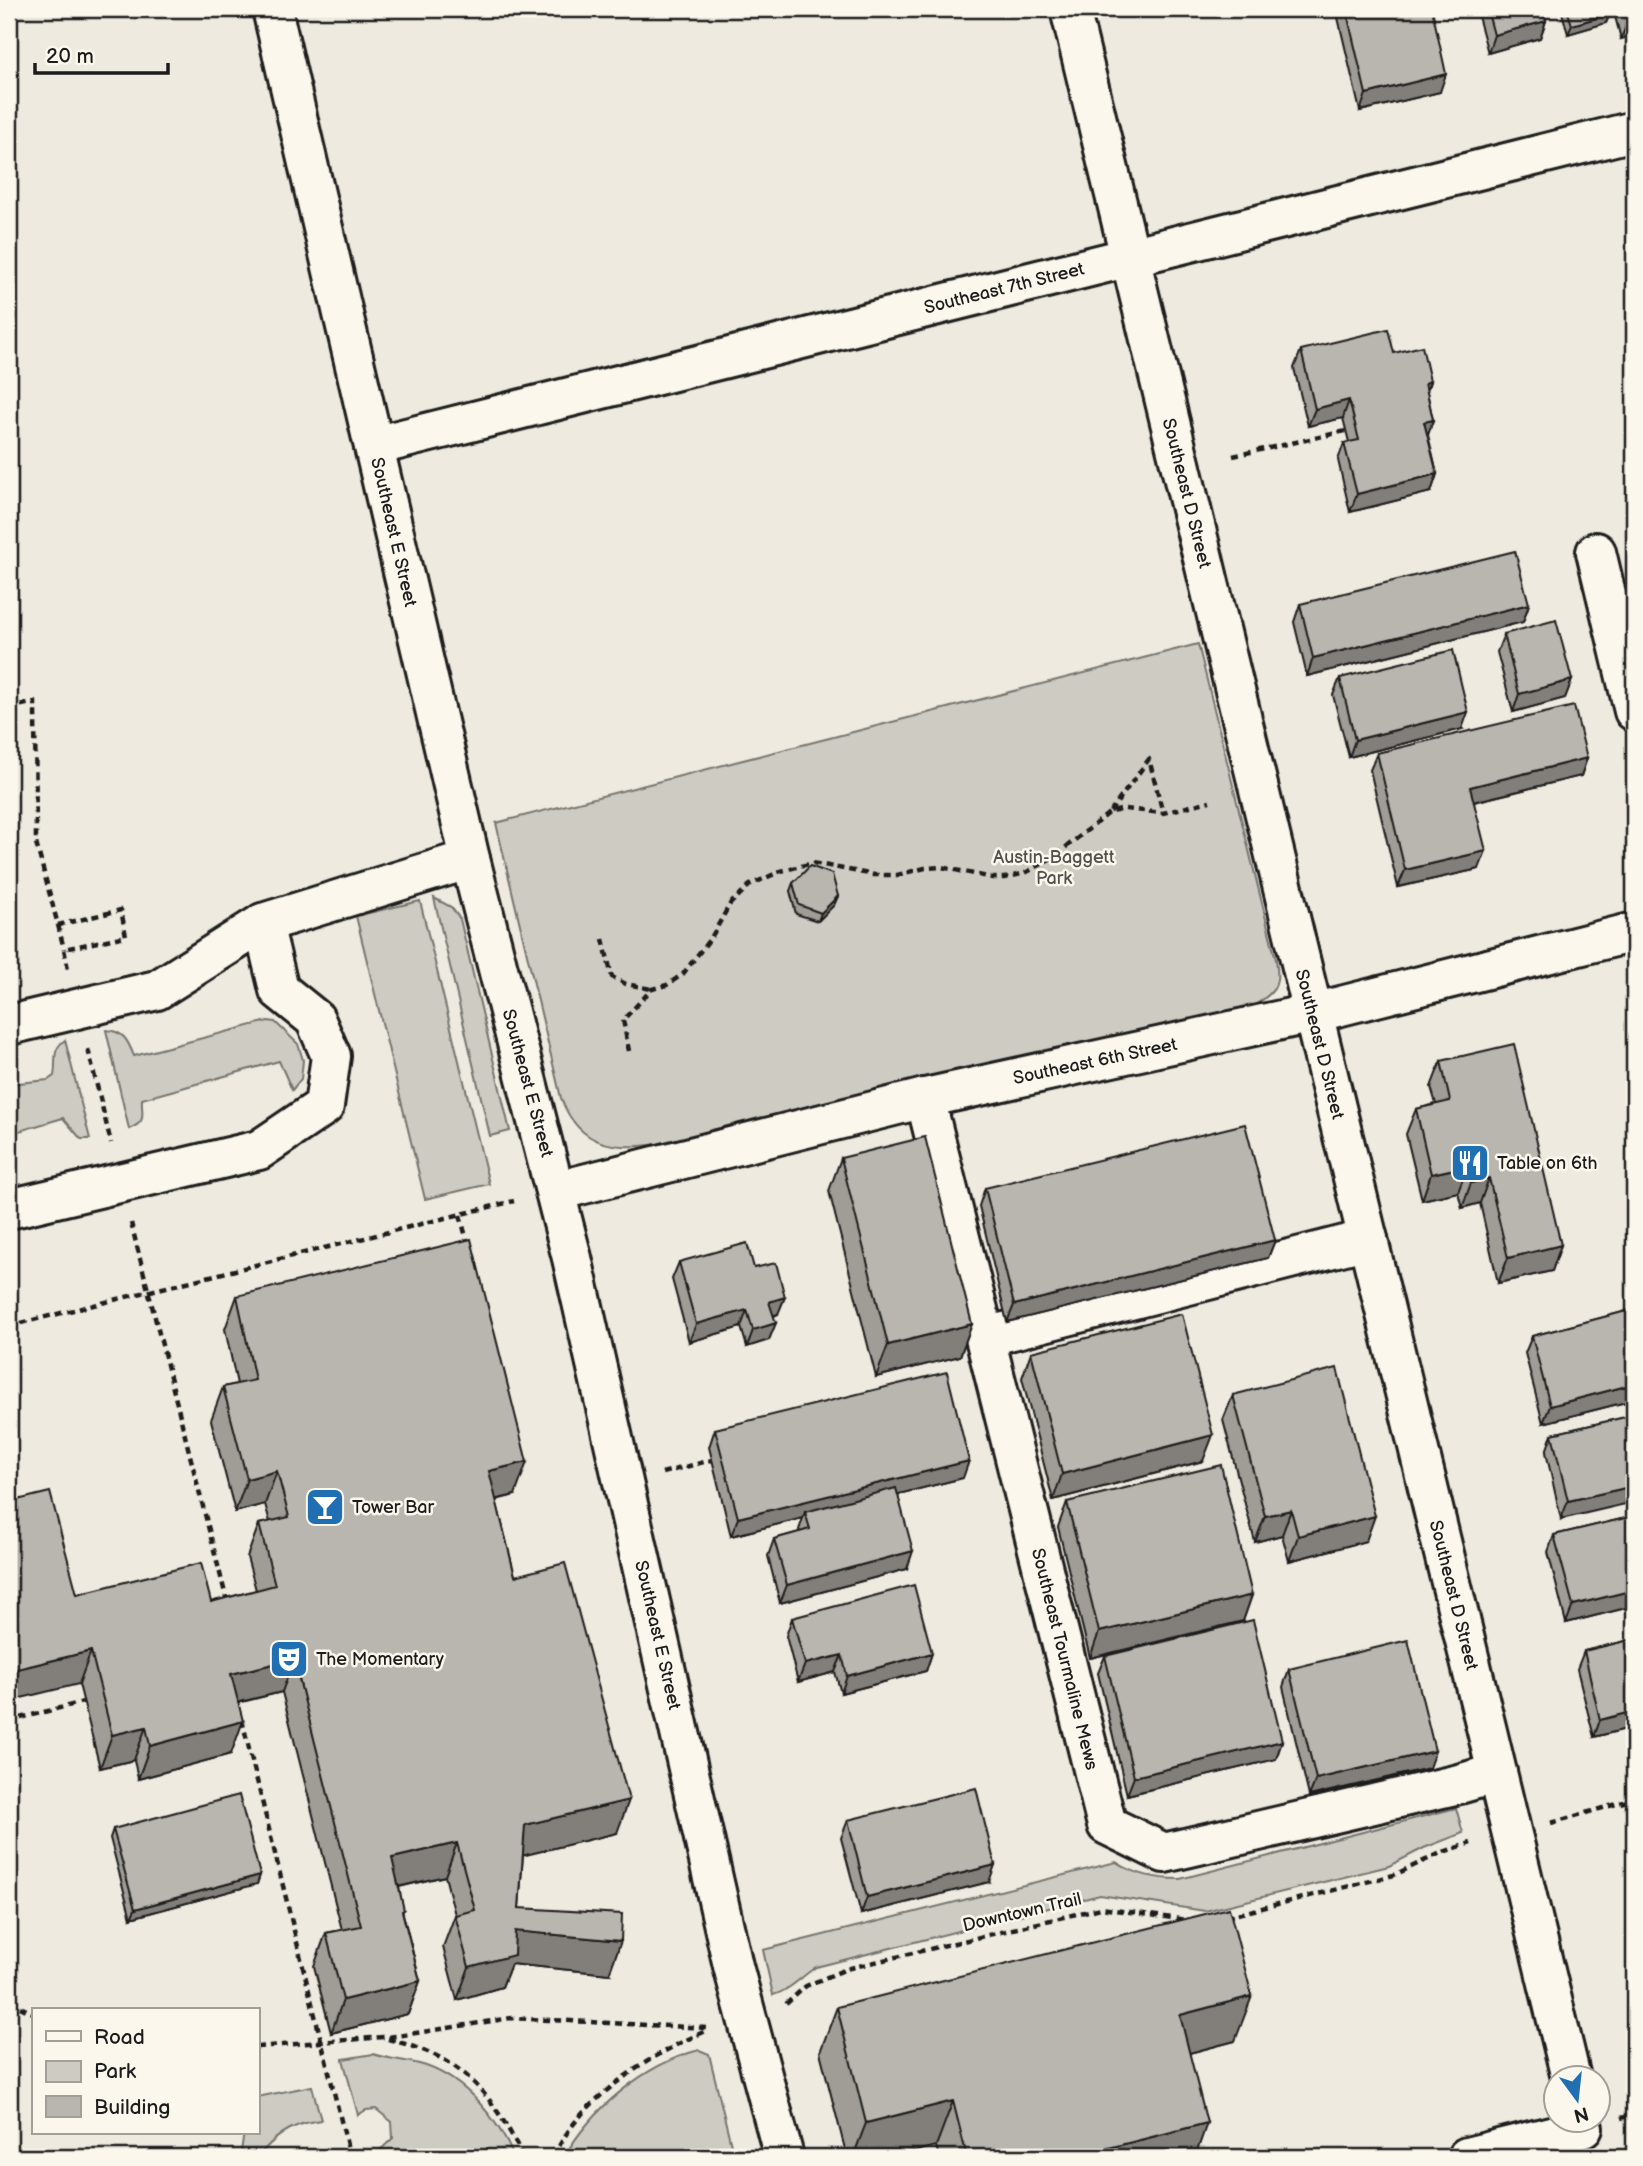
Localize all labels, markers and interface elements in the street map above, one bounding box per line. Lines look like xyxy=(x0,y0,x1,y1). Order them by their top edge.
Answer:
scale bar xyxy=(35,32,168,76)
text: 20 m xyxy=(46,44,94,69)
street label: Southeast 7th Street xyxy=(922,258,1087,319)
street label: Southeast D Street xyxy=(1158,416,1215,571)
street label: Southeast E Street xyxy=(366,456,421,609)
park label: Austin-Baggett Park xyxy=(993,847,1115,889)
street label: Southeast D Street xyxy=(1291,967,1348,1122)
street label: Southeast E Street xyxy=(498,1007,558,1160)
street label: Southeast 6th Street xyxy=(1011,1034,1179,1089)
restaurant icon: Table on 6th xyxy=(1449,1142,1491,1184)
place label: Table on 6th xyxy=(1497,1153,1597,1174)
bar icon: Tower Bar xyxy=(304,1486,346,1528)
place label: Tower Bar xyxy=(352,1497,435,1518)
street label: Southeast D Street xyxy=(1425,1518,1482,1673)
street label: Southeast Tourmaline Mews xyxy=(1027,1546,1102,1772)
street label: Southeast E Street xyxy=(630,1559,685,1712)
theatre icon: The Momentary xyxy=(268,1638,310,1680)
place label: The Momentary xyxy=(316,1649,445,1670)
street label: Downtown Trail xyxy=(961,1889,1084,1936)
legend xyxy=(32,2008,259,2134)
text: Road xyxy=(94,2025,145,2050)
text: Park xyxy=(94,2059,137,2084)
north arrow xyxy=(1542,2064,1612,2134)
text: Building xyxy=(94,2095,170,2120)
text: N xyxy=(1571,2101,1591,2127)

